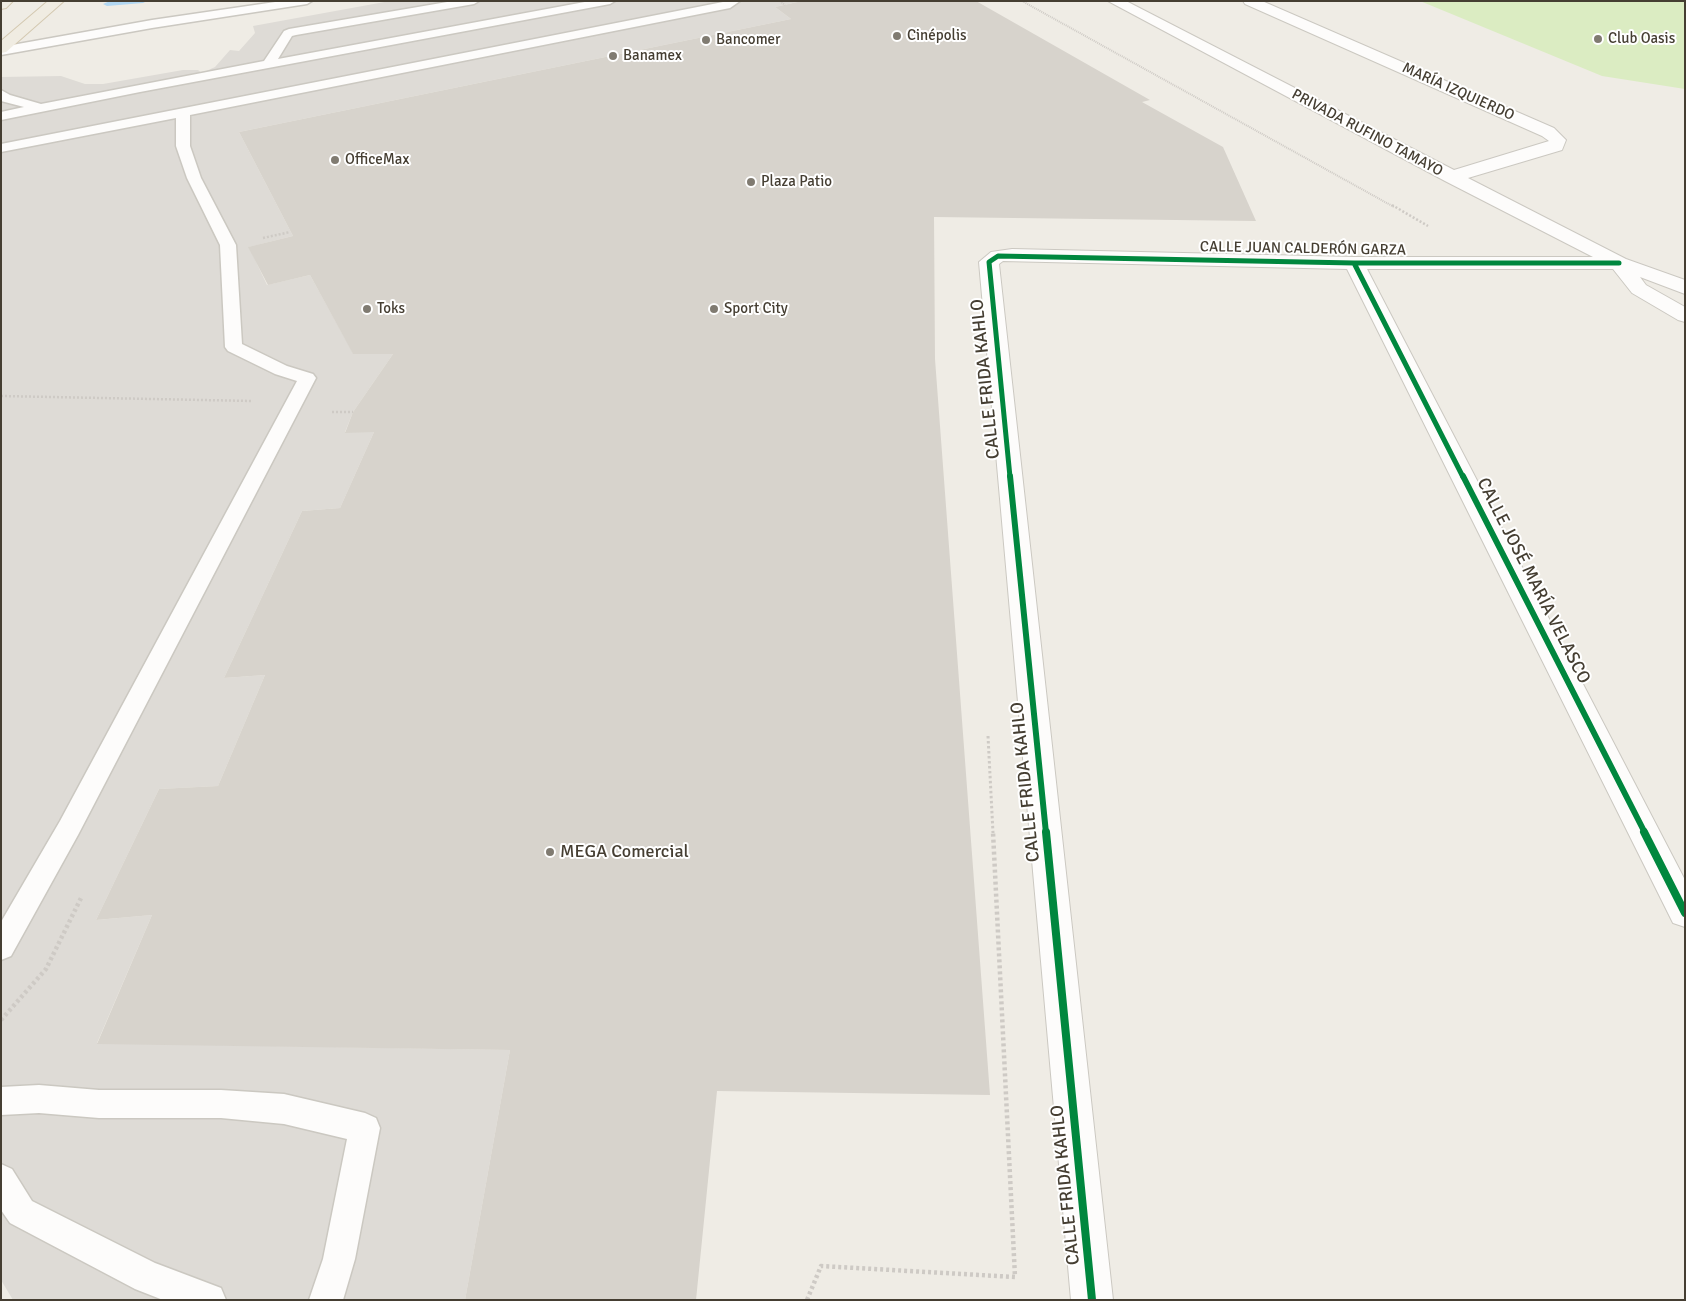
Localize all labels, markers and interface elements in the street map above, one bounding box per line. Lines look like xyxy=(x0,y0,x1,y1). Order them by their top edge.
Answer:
place label: Cinépolis xyxy=(907,27,967,45)
marker: Cinépolis xyxy=(891,30,903,42)
place label: Club Oasis xyxy=(1608,30,1675,48)
place label: Bancomer xyxy=(716,31,781,49)
marker: Club Oasis xyxy=(1592,33,1604,45)
marker: Bancomer xyxy=(700,34,712,46)
place label: Banamex xyxy=(623,47,682,65)
marker: Banamex xyxy=(607,50,619,62)
street label: MARÍA IZQUIERDO xyxy=(1399,59,1517,125)
street label: PRIVADA RUFINO TAMAYO xyxy=(1288,85,1446,181)
place label: OfficeMax xyxy=(345,151,409,169)
marker: OfficeMax xyxy=(329,154,341,166)
place label: Plaza Patio xyxy=(761,173,832,191)
marker: Plaza Patio xyxy=(745,176,757,188)
street label: CALLE JUAN CALDERÓN GARZA xyxy=(1200,238,1406,260)
street label: CALLE FRIDA KAHLO xyxy=(967,298,1005,460)
place label: Toks xyxy=(377,300,405,318)
place label: Sport City xyxy=(724,300,788,318)
marker: Toks xyxy=(361,303,373,315)
marker: Sport City xyxy=(708,303,720,315)
street label: CALLE JOSÉ MARÍA VELASCO xyxy=(1472,474,1594,688)
street label: CALLE FRIDA KAHLO xyxy=(1007,701,1045,863)
place label: MEGA Comercial xyxy=(560,841,689,863)
marker: MEGA Comercial xyxy=(544,846,556,858)
street label: CALLE FRIDA KAHLO xyxy=(1047,1104,1085,1266)

